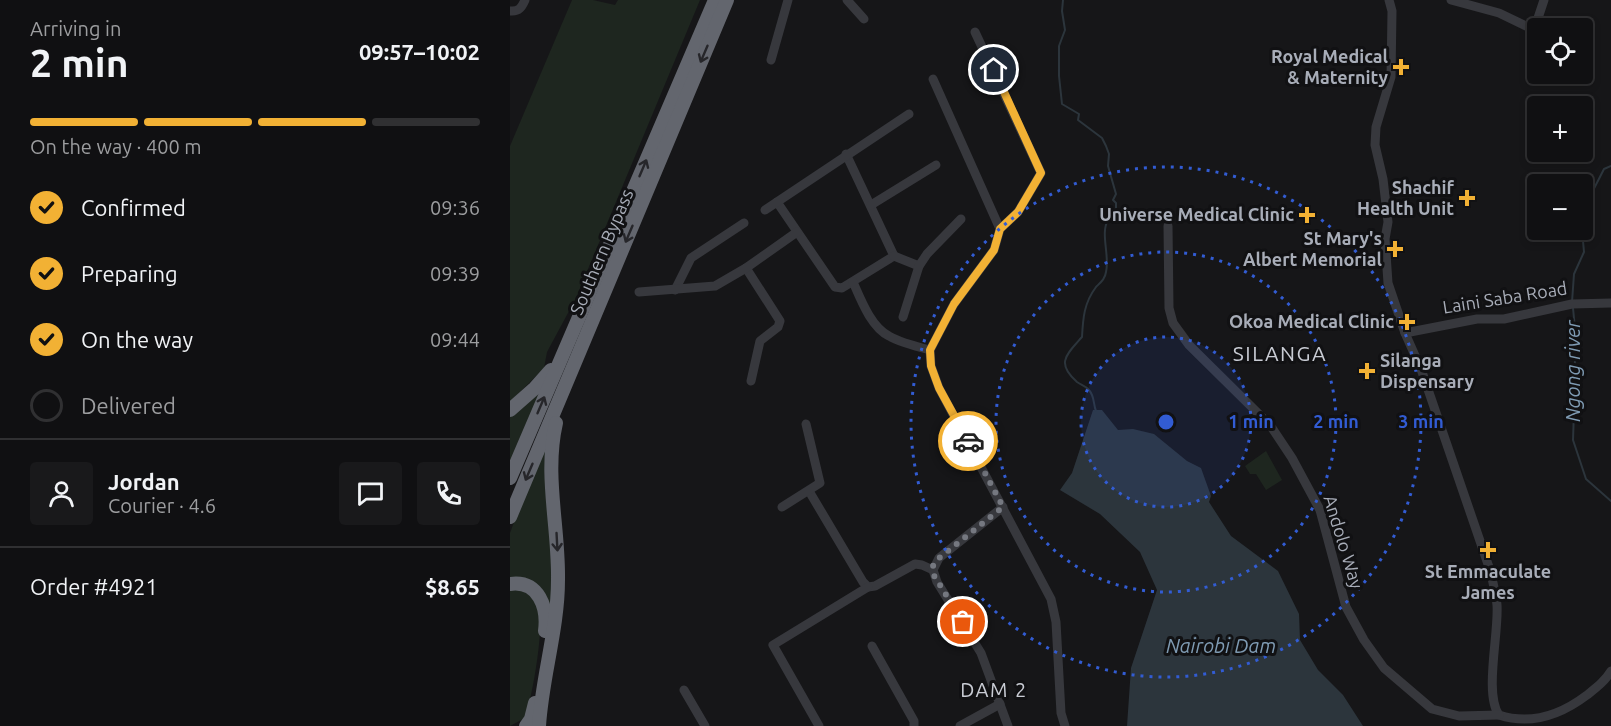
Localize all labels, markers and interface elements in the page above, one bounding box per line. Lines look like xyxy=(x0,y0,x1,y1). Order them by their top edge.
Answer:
text: Arriving in xyxy=(30,17,121,40)
map controls xyxy=(1527,18,1593,240)
button: locate xyxy=(1527,18,1593,84)
text: 09:57–10:02 xyxy=(359,39,480,64)
text: 2 min xyxy=(30,41,129,84)
one-way arrow xyxy=(698,44,709,63)
pin xyxy=(968,44,1019,95)
place label: Royal Medical & Maternity xyxy=(1271,46,1389,87)
icon: home xyxy=(977,53,1010,86)
marker: Royal Medical & Maternity xyxy=(1392,58,1410,76)
button: + xyxy=(1527,96,1593,162)
text: On the way · 400 m xyxy=(30,135,202,158)
one-way arrow xyxy=(638,159,649,178)
button: − xyxy=(1527,174,1593,240)
place label: Shachif Health Unit xyxy=(1357,177,1455,218)
street label: Southern Bypass xyxy=(566,186,637,317)
marker: Shachif Health Unit xyxy=(1458,189,1476,207)
icon: check xyxy=(30,191,63,224)
text: Confirmed xyxy=(81,195,186,220)
text: 09:36 xyxy=(430,196,480,219)
place label: Universe Medical Clinic xyxy=(1099,204,1294,224)
marker: Universe Medical Clinic xyxy=(1298,206,1316,224)
one-way arrow xyxy=(623,224,634,243)
place label: St Mary's Albert Memorial xyxy=(1243,228,1383,269)
marker: St Mary's Albert Memorial xyxy=(1386,240,1404,258)
icon: check xyxy=(30,257,63,290)
text: Preparing xyxy=(81,261,178,286)
text: 09:39 xyxy=(430,262,480,285)
street label: Laini Saba Road xyxy=(1441,277,1568,317)
place label: Okoa Medical Clinic xyxy=(1229,311,1394,331)
marker: Okoa Medical Clinic xyxy=(1398,313,1416,331)
water label: Ngong river xyxy=(1561,319,1584,422)
icon: check xyxy=(30,323,63,356)
text: On the way xyxy=(81,327,193,352)
text: 09:44 xyxy=(430,328,480,351)
district label: SILANGA xyxy=(1233,341,1327,365)
place label: Silanga Dispensary xyxy=(1380,350,1474,391)
marker: Silanga Dispensary xyxy=(1358,362,1376,380)
text: Delivered xyxy=(81,393,176,418)
one-way arrow xyxy=(535,396,547,414)
courier xyxy=(938,411,998,471)
text: 1 min xyxy=(1228,411,1274,431)
text: 2 min xyxy=(1313,411,1359,431)
text: 3 min xyxy=(1398,411,1444,431)
centre of rings xyxy=(1156,412,1176,432)
icon: car xyxy=(952,425,985,458)
button: person xyxy=(30,462,93,525)
button: chat xyxy=(339,462,402,525)
button: phone xyxy=(417,462,480,525)
one-way arrow xyxy=(523,462,534,480)
text: Jordan xyxy=(108,469,180,494)
street label: Andolo Way xyxy=(1320,493,1368,591)
text: Courier · 4.6 xyxy=(108,494,216,517)
one-way arrow xyxy=(552,532,563,551)
marker: St Emmaculate James xyxy=(1479,541,1497,559)
place label: St Emmaculate James xyxy=(1425,561,1551,602)
text: Order #4921 xyxy=(30,574,158,599)
text: $8.65 xyxy=(425,574,480,599)
pin xyxy=(937,596,988,647)
icon: bag xyxy=(946,605,979,638)
water label: Nairobi Dam xyxy=(1166,634,1276,657)
district label: DAM 2 xyxy=(960,678,1028,701)

